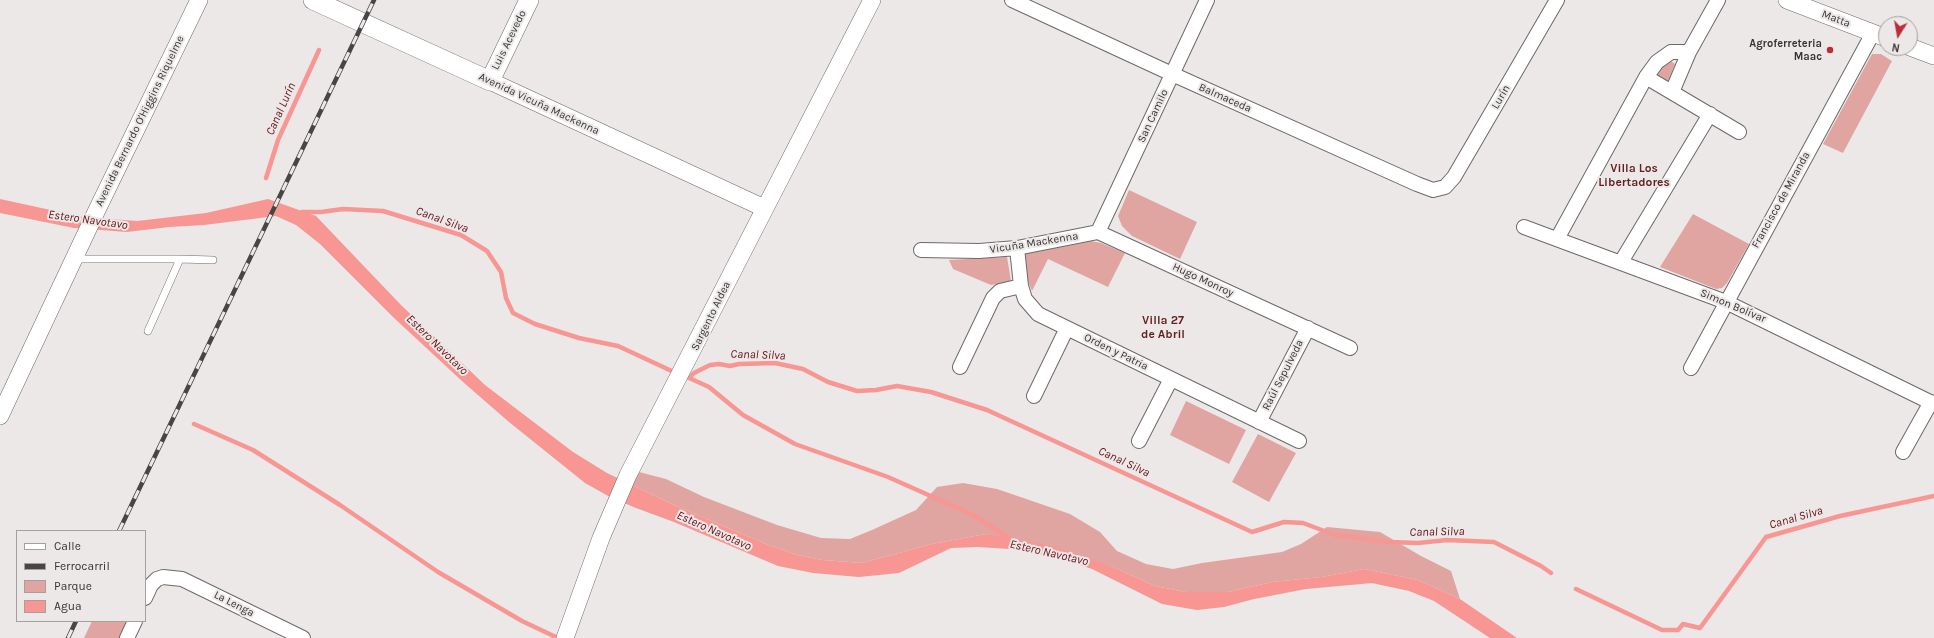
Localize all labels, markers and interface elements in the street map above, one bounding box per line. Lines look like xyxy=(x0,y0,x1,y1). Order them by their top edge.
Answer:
street label: Luis Acevedo xyxy=(489,8,529,72)
street label: Matta xyxy=(1820,8,1852,30)
north arrow xyxy=(1878,16,1918,56)
street label: Avenida Bernardo O'Higgins Riquelme xyxy=(93,33,187,209)
place label: Agroferreteria Maac xyxy=(1749,37,1822,63)
text: N xyxy=(1891,40,1901,54)
marker: Agroferreteria Maac xyxy=(1825,45,1835,55)
street label: Avenida Vicuña Mackenna xyxy=(477,70,601,138)
water label: Canal Lurín xyxy=(263,80,299,138)
street label: Balmaceda xyxy=(1197,81,1253,115)
street label: Lurín xyxy=(1489,83,1513,111)
street label: San Camilo xyxy=(1135,87,1171,145)
street label: Francisco de Miranda xyxy=(1749,150,1813,250)
district label: Villa Los Libertadores xyxy=(1598,162,1670,190)
water label: Canal Silva xyxy=(414,204,470,236)
water label: Estero Navotavo xyxy=(47,207,129,233)
street label: Vicuña Mackenna xyxy=(989,229,1079,257)
street label: Hugo Monroy xyxy=(1170,260,1236,300)
street label: Sargento Aldea xyxy=(689,279,733,353)
street label: Simon Bolívar xyxy=(1698,286,1768,326)
water label: Estero Navotavo xyxy=(403,312,471,378)
district label: Villa 27 de Abril xyxy=(1141,314,1185,342)
street label: Orden y Patria xyxy=(1082,331,1150,373)
street label: Raúl Sepulveda xyxy=(1260,338,1306,412)
water label: Canal Silva xyxy=(730,347,786,363)
water label: Canal Silva xyxy=(1096,444,1152,480)
water label: Canal Silva xyxy=(1768,503,1824,533)
water label: Estero Navotavo xyxy=(674,508,754,554)
water label: Canal Silva xyxy=(1409,524,1465,540)
legend xyxy=(16,530,146,622)
water label: Estero Navotavo xyxy=(1008,537,1090,569)
text: Calle xyxy=(54,539,81,553)
text: Ferrocarril xyxy=(54,559,110,573)
text: Parque xyxy=(54,579,92,593)
street label: La Lenga xyxy=(212,588,256,620)
text: Agua xyxy=(54,599,82,613)

